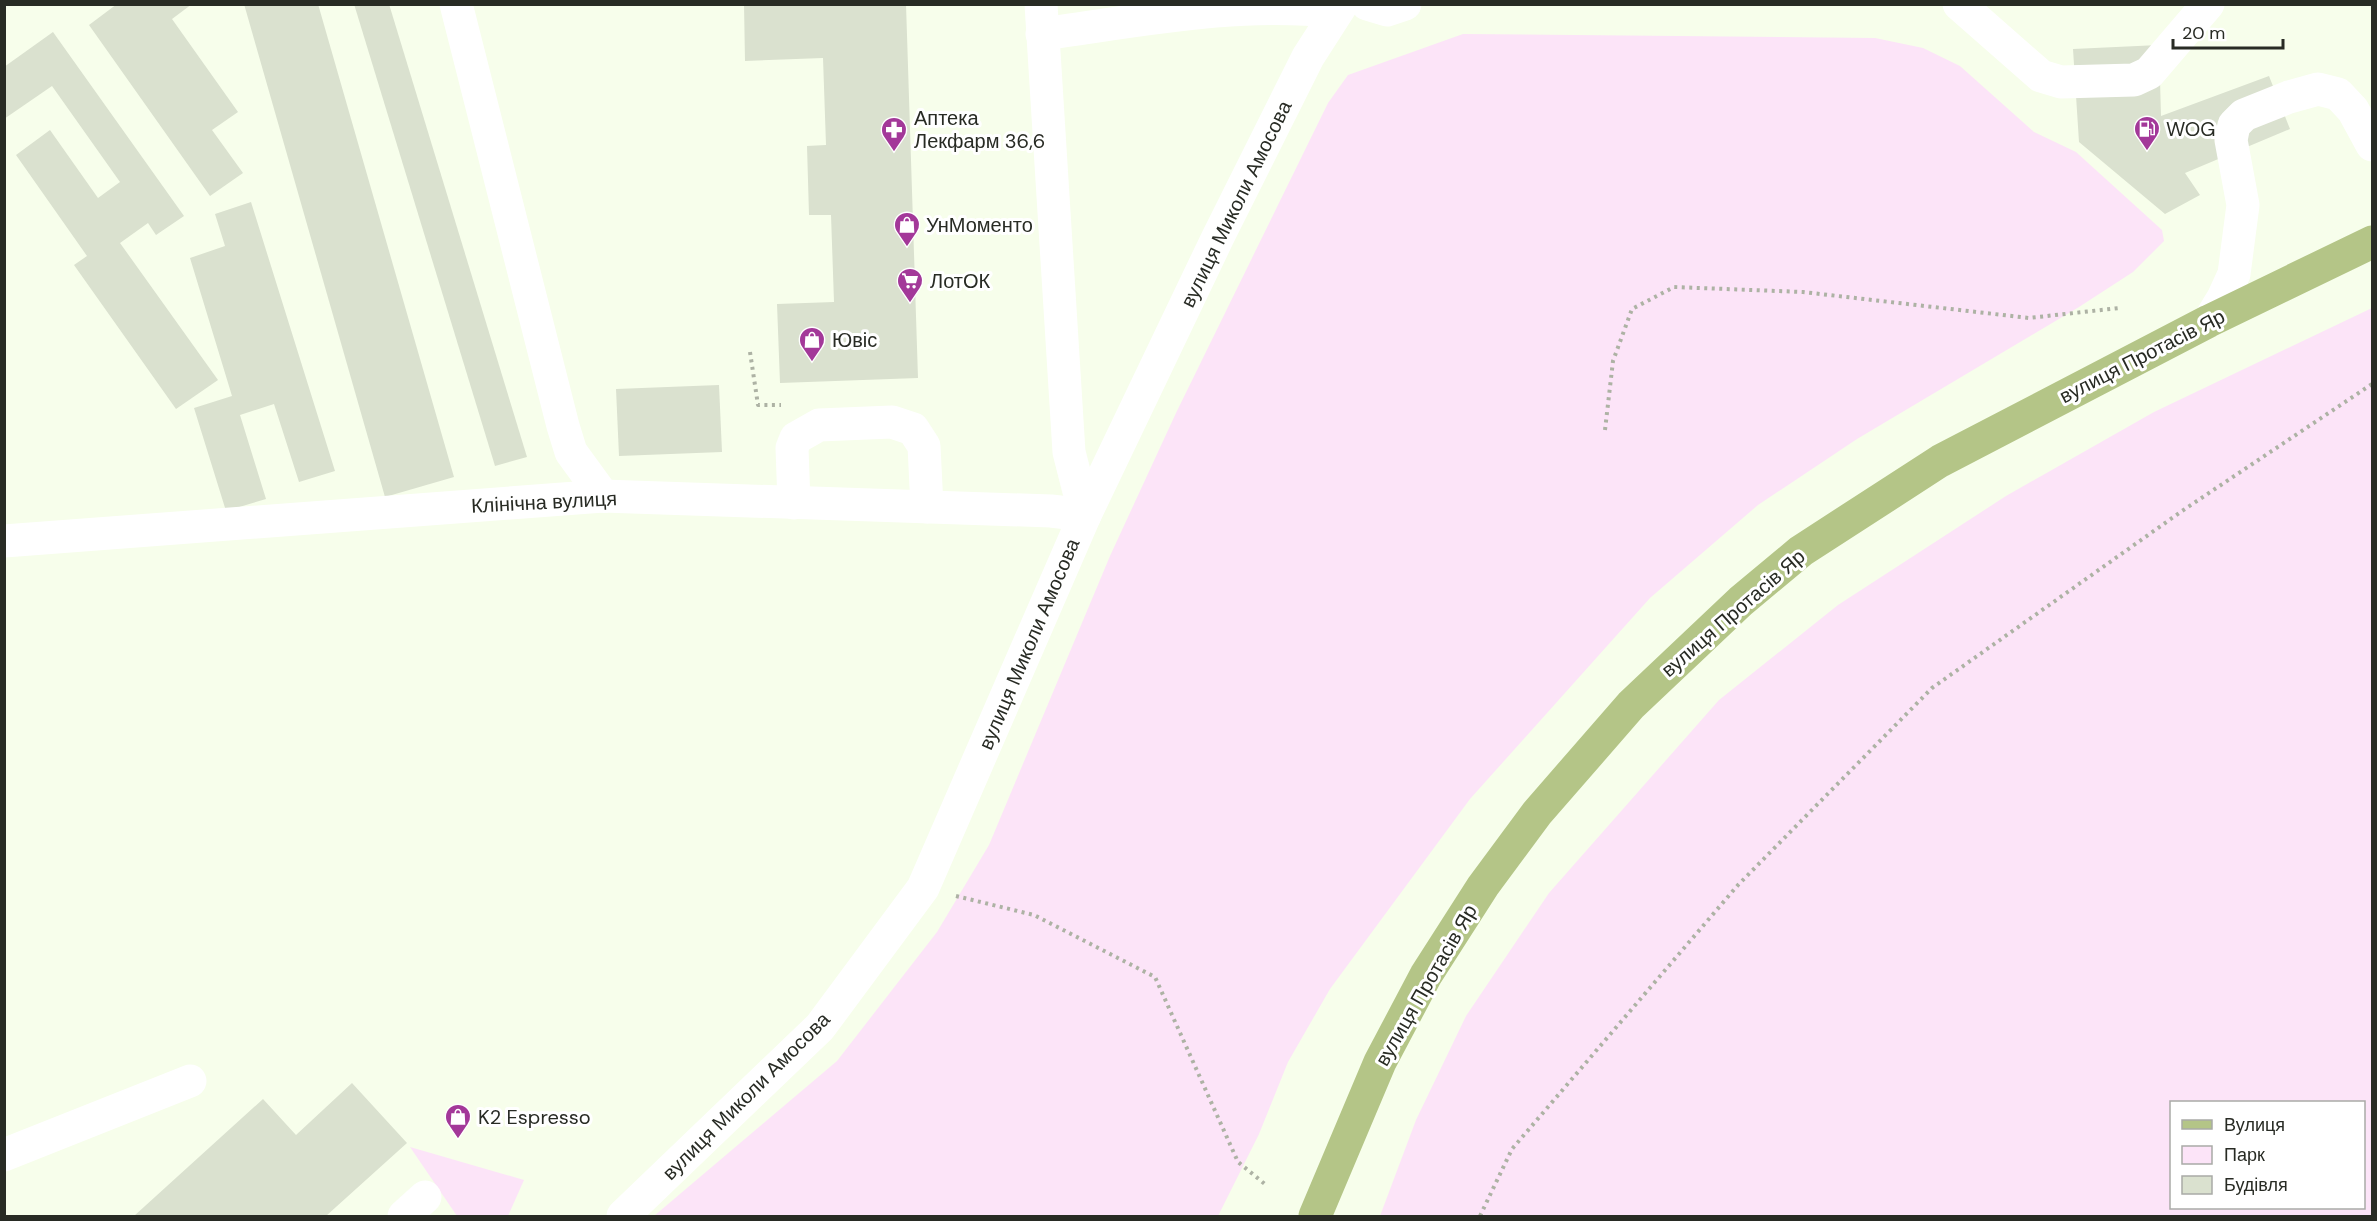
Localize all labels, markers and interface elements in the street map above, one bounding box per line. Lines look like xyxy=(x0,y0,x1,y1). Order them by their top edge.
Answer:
scale bar xyxy=(2173,12,2282,50)
text: 20 m xyxy=(2182,21,2225,45)
street label: вулиця Миколи Амосова xyxy=(1175,96,1298,312)
place label: Аптека Лекфарм 36,6 xyxy=(914,105,1045,154)
fuel station icon: WOG xyxy=(2132,114,2162,152)
pharmacy icon: Аптека Лекфарм 36,6 xyxy=(879,115,909,153)
place label: WOG xyxy=(2166,116,2216,142)
shop icon: УнМоменто xyxy=(892,210,922,248)
place label: УнМоменто xyxy=(926,212,1033,238)
supermarket icon: ЛотОК xyxy=(895,266,925,304)
place label: ЛотОК xyxy=(930,268,991,294)
street label: вулиця Протасів Яр xyxy=(2055,303,2229,409)
shop icon: Ювіс xyxy=(797,325,827,363)
place label: Ювіс xyxy=(832,327,877,353)
street label: Клінічна вулиця xyxy=(470,485,618,519)
street label: вулиця Миколи Амосова xyxy=(973,534,1086,754)
street label: вулиця Протасів Яр xyxy=(1656,543,1810,683)
street label: вулиця Протасів Яр xyxy=(1369,900,1483,1070)
street label: вулиця Миколи Амосова xyxy=(657,1006,836,1185)
legend xyxy=(2170,1101,2365,1209)
shop icon: K2 Espresso xyxy=(443,1102,473,1140)
place label: K2 Espresso xyxy=(478,1104,591,1130)
text: Вулиця xyxy=(2224,1113,2285,1137)
text: Парк xyxy=(2224,1143,2265,1167)
text: Будівля xyxy=(2224,1173,2288,1197)

